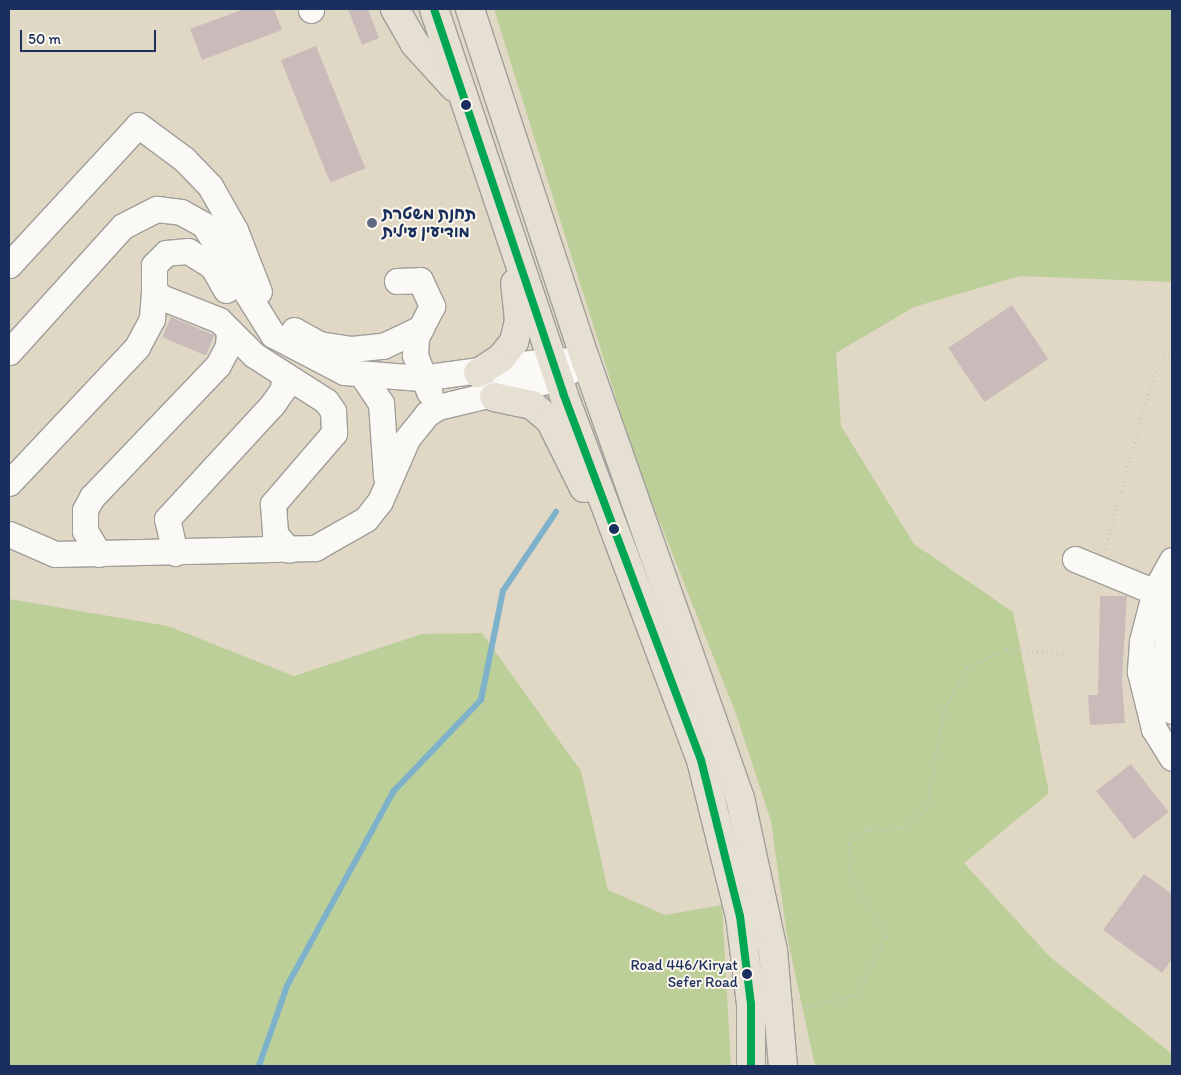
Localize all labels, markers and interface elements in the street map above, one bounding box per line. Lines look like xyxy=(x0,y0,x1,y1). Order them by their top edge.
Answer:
scale bar xyxy=(22,20,159,52)
text: 50 m xyxy=(28,30,61,48)
unlabelled marker xyxy=(461,100,471,110)
place label: תחנת משטרת מודיעין עילית xyxy=(382,204,476,242)
marker: תחנת משטרת מודיעין עילית xyxy=(366,217,378,229)
unlabelled marker xyxy=(609,524,619,534)
place label: Road 446/Kiryat Sefer Road xyxy=(631,956,738,991)
marker: Road 446/Kiryat Sefer Road xyxy=(742,969,752,979)

